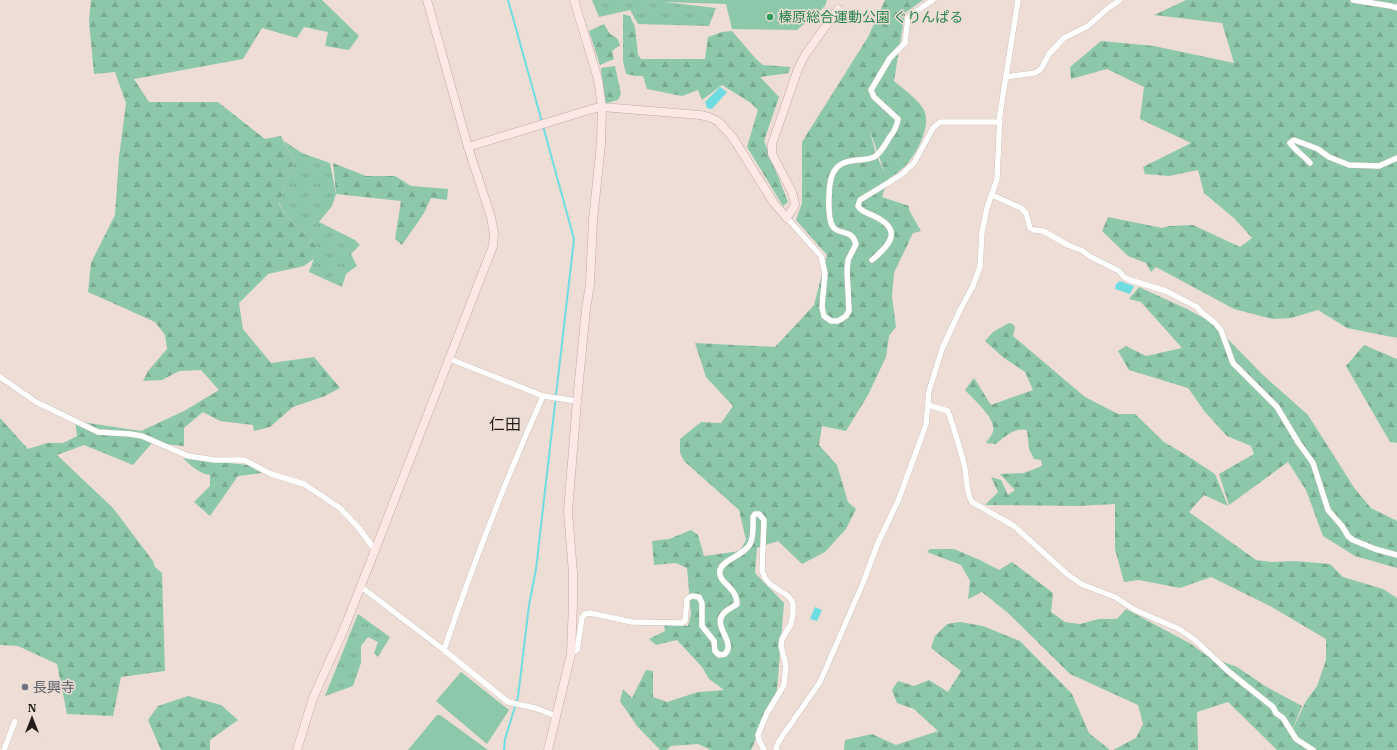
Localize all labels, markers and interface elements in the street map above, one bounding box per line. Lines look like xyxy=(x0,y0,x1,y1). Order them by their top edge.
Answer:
place label: 榛原総合運動公園 ぐりんぱる xyxy=(778,8,963,26)
marker: 榛原総合運動公園 ぐりんぱる xyxy=(765,12,775,22)
district label: 仁田 xyxy=(489,414,521,434)
place label: 長興寺 xyxy=(33,678,75,696)
marker: 長興寺 xyxy=(20,682,30,692)
north arrow xyxy=(12,698,52,738)
text: N xyxy=(28,701,37,715)

